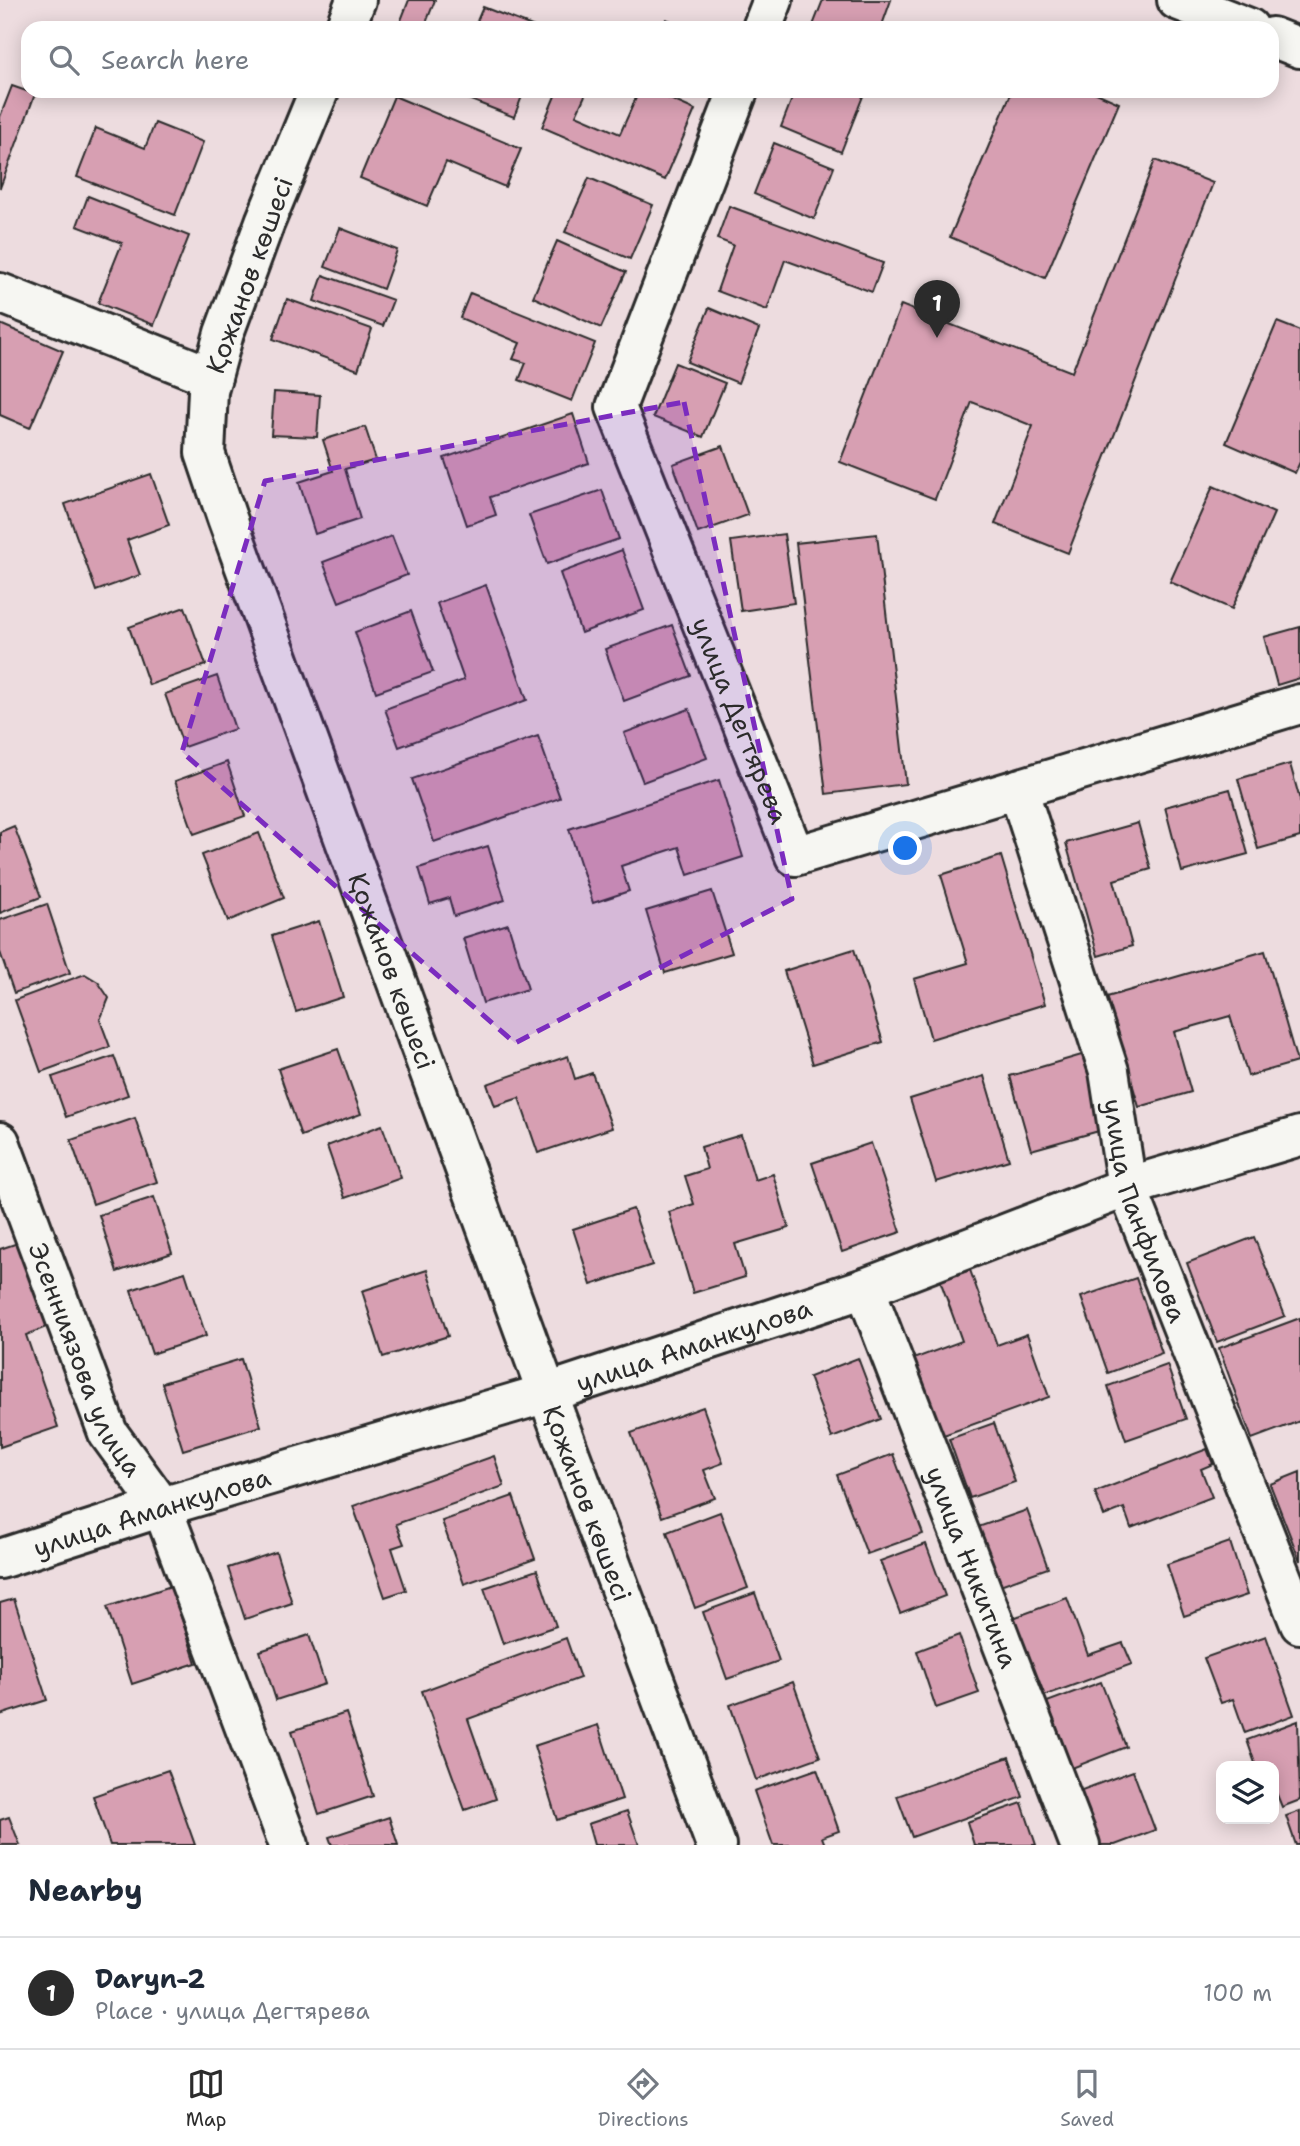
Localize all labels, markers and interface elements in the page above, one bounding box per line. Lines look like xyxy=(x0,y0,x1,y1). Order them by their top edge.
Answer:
search box xyxy=(21,21,1279,98)
icon: search xyxy=(45,41,83,79)
text: Search here xyxy=(101,42,250,77)
street label: Қожанов көшесі xyxy=(197,172,301,378)
pin: 1 xyxy=(914,280,960,338)
street label: улица Дегтярева xyxy=(684,612,798,829)
your location xyxy=(888,831,922,865)
street label: Қожанов көшесі xyxy=(341,868,445,1074)
street label: улица Панфилова xyxy=(1096,1096,1196,1327)
street label: Эсенниязова улица xyxy=(21,1237,151,1483)
street label: улица Аманкулова xyxy=(571,1289,816,1400)
street label: Қожанов көшесі xyxy=(535,1400,641,1606)
street label: улица Аманкулова xyxy=(29,1458,274,1565)
street label: улица Никитина xyxy=(918,1461,1027,1673)
map controls xyxy=(1216,1761,1279,1824)
button: layers xyxy=(1216,1761,1279,1824)
text: Nearby xyxy=(28,1870,143,1911)
text: Daryn-2 xyxy=(95,1961,205,1996)
text: 1 xyxy=(46,1978,56,2008)
text: 100 m xyxy=(1203,1978,1272,2008)
text: Place · улица Дегтярева xyxy=(95,1996,370,2026)
tab: Map xyxy=(186,2065,226,2132)
tab: Directions xyxy=(598,2065,689,2132)
tab: Saved xyxy=(1060,2065,1114,2132)

